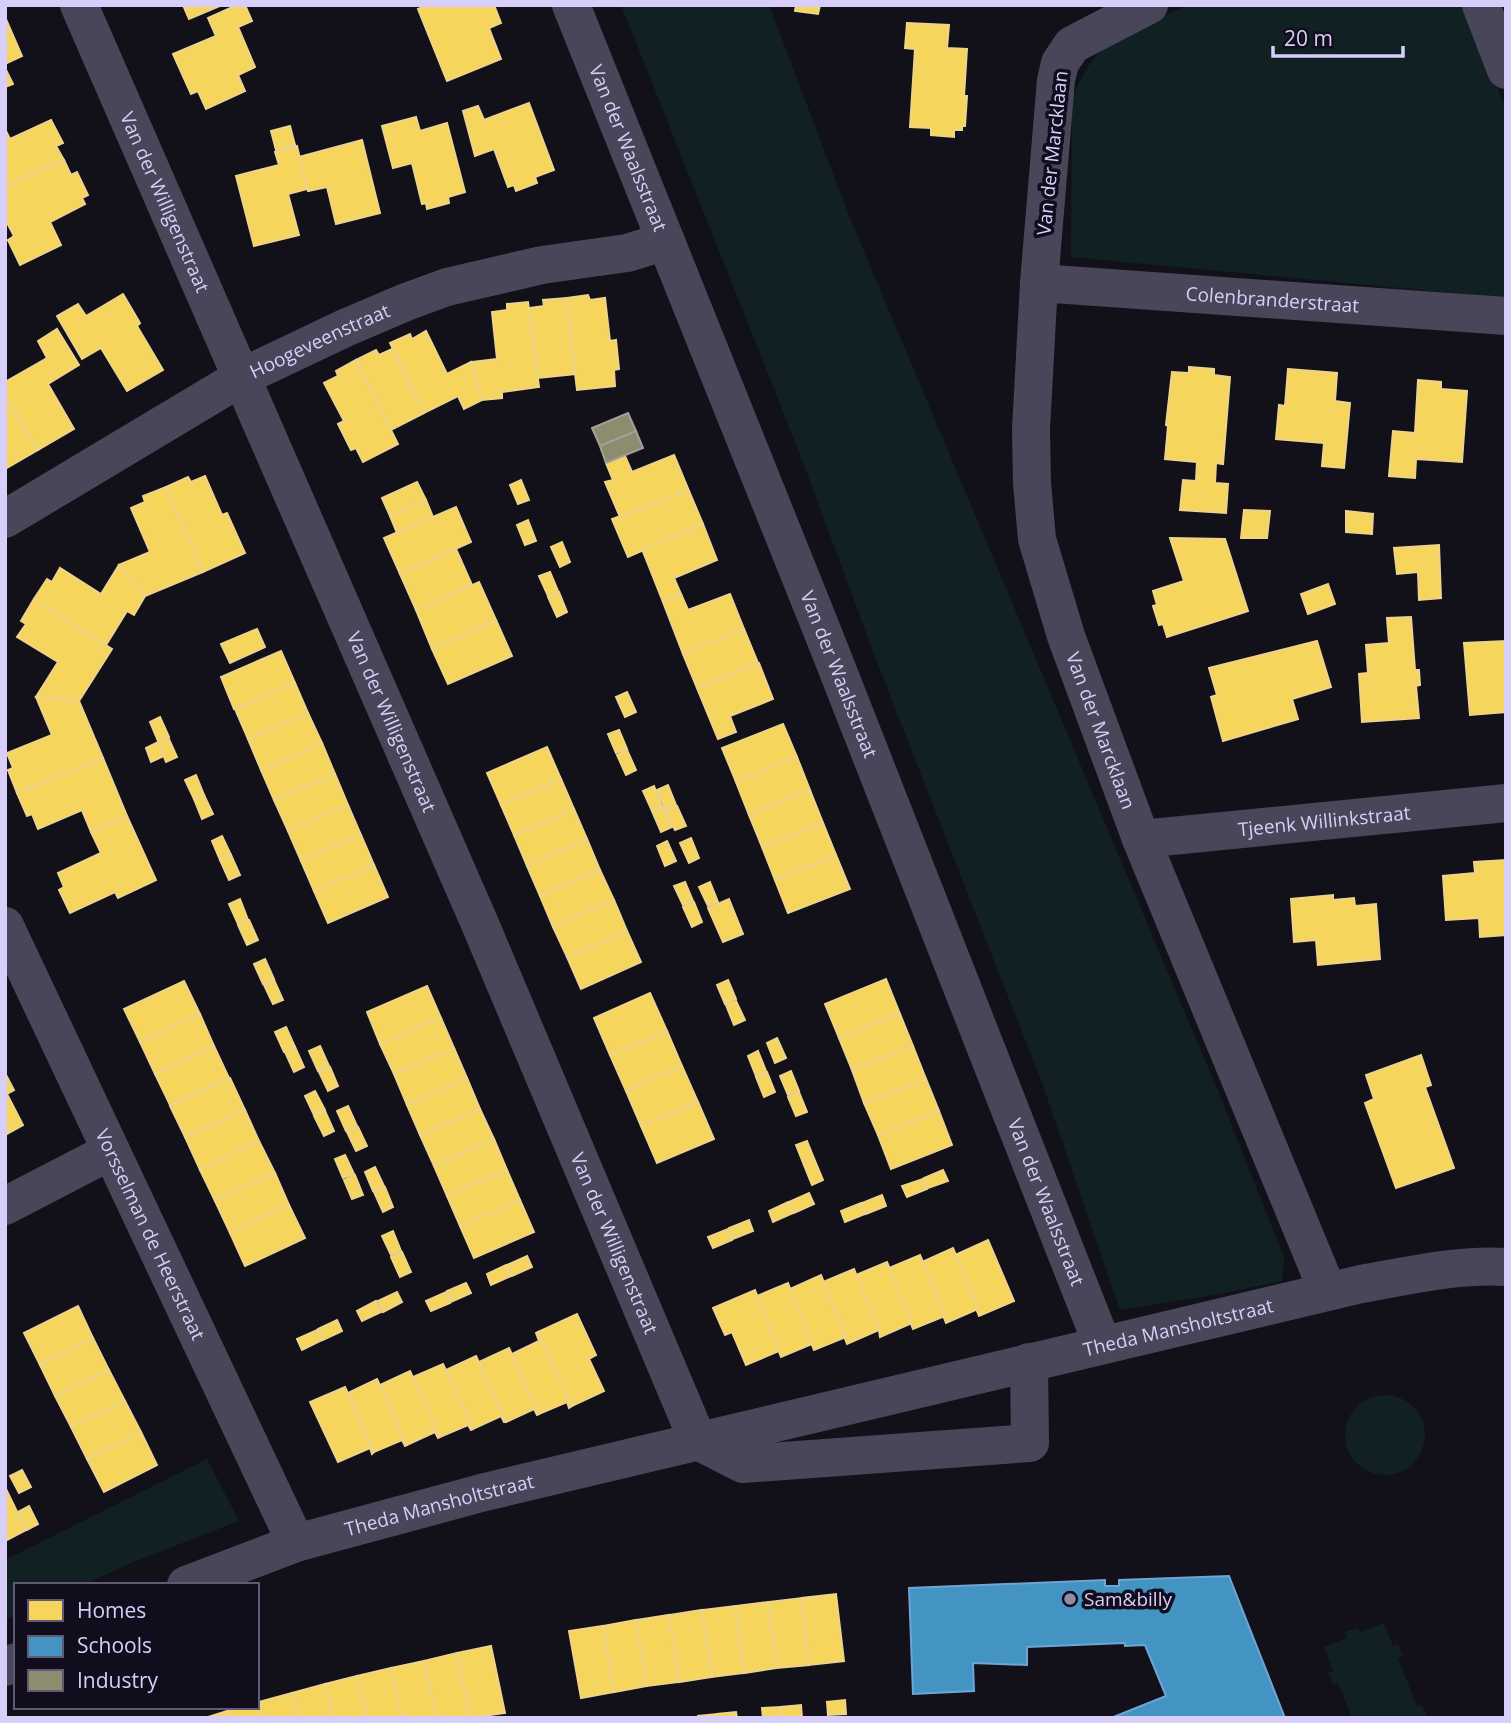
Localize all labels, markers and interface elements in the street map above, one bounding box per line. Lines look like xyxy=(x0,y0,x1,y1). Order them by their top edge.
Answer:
scale bar xyxy=(1273,14,1402,58)
text: 20 m xyxy=(1284,24,1333,52)
street label: Van der Waalsstraat xyxy=(583,61,674,235)
street label: Van der Marcklaan xyxy=(1030,69,1074,237)
street label: Van der Willigenstraat xyxy=(114,108,216,297)
street label: Colenbranderstraat xyxy=(1185,280,1360,319)
street label: Hoogeveenstraat xyxy=(245,297,394,385)
street label: Van der Waalsstraat xyxy=(794,587,884,762)
street label: Van der Willigenstraat xyxy=(341,627,443,816)
street label: Van der Marcklaan xyxy=(1060,648,1142,813)
street label: Tjeenk Willinkstraat xyxy=(1237,799,1412,842)
street label: Van der Waalsstraat xyxy=(1002,1115,1091,1290)
street label: Vorsselman de Heerstraat xyxy=(89,1125,212,1345)
street label: Van der Willigenstraat xyxy=(565,1149,664,1338)
street label: Theda Mansholtstraat xyxy=(1081,1292,1276,1363)
street label: Theda Mansholtstraat xyxy=(342,1468,537,1542)
legend xyxy=(14,1583,259,1709)
place label: Sam&billy xyxy=(1084,1586,1172,1612)
marker: Sam&billy xyxy=(1062,1591,1078,1607)
text: Homes xyxy=(77,1596,146,1624)
text: Schools xyxy=(77,1631,152,1659)
text: Industry xyxy=(77,1666,159,1694)

